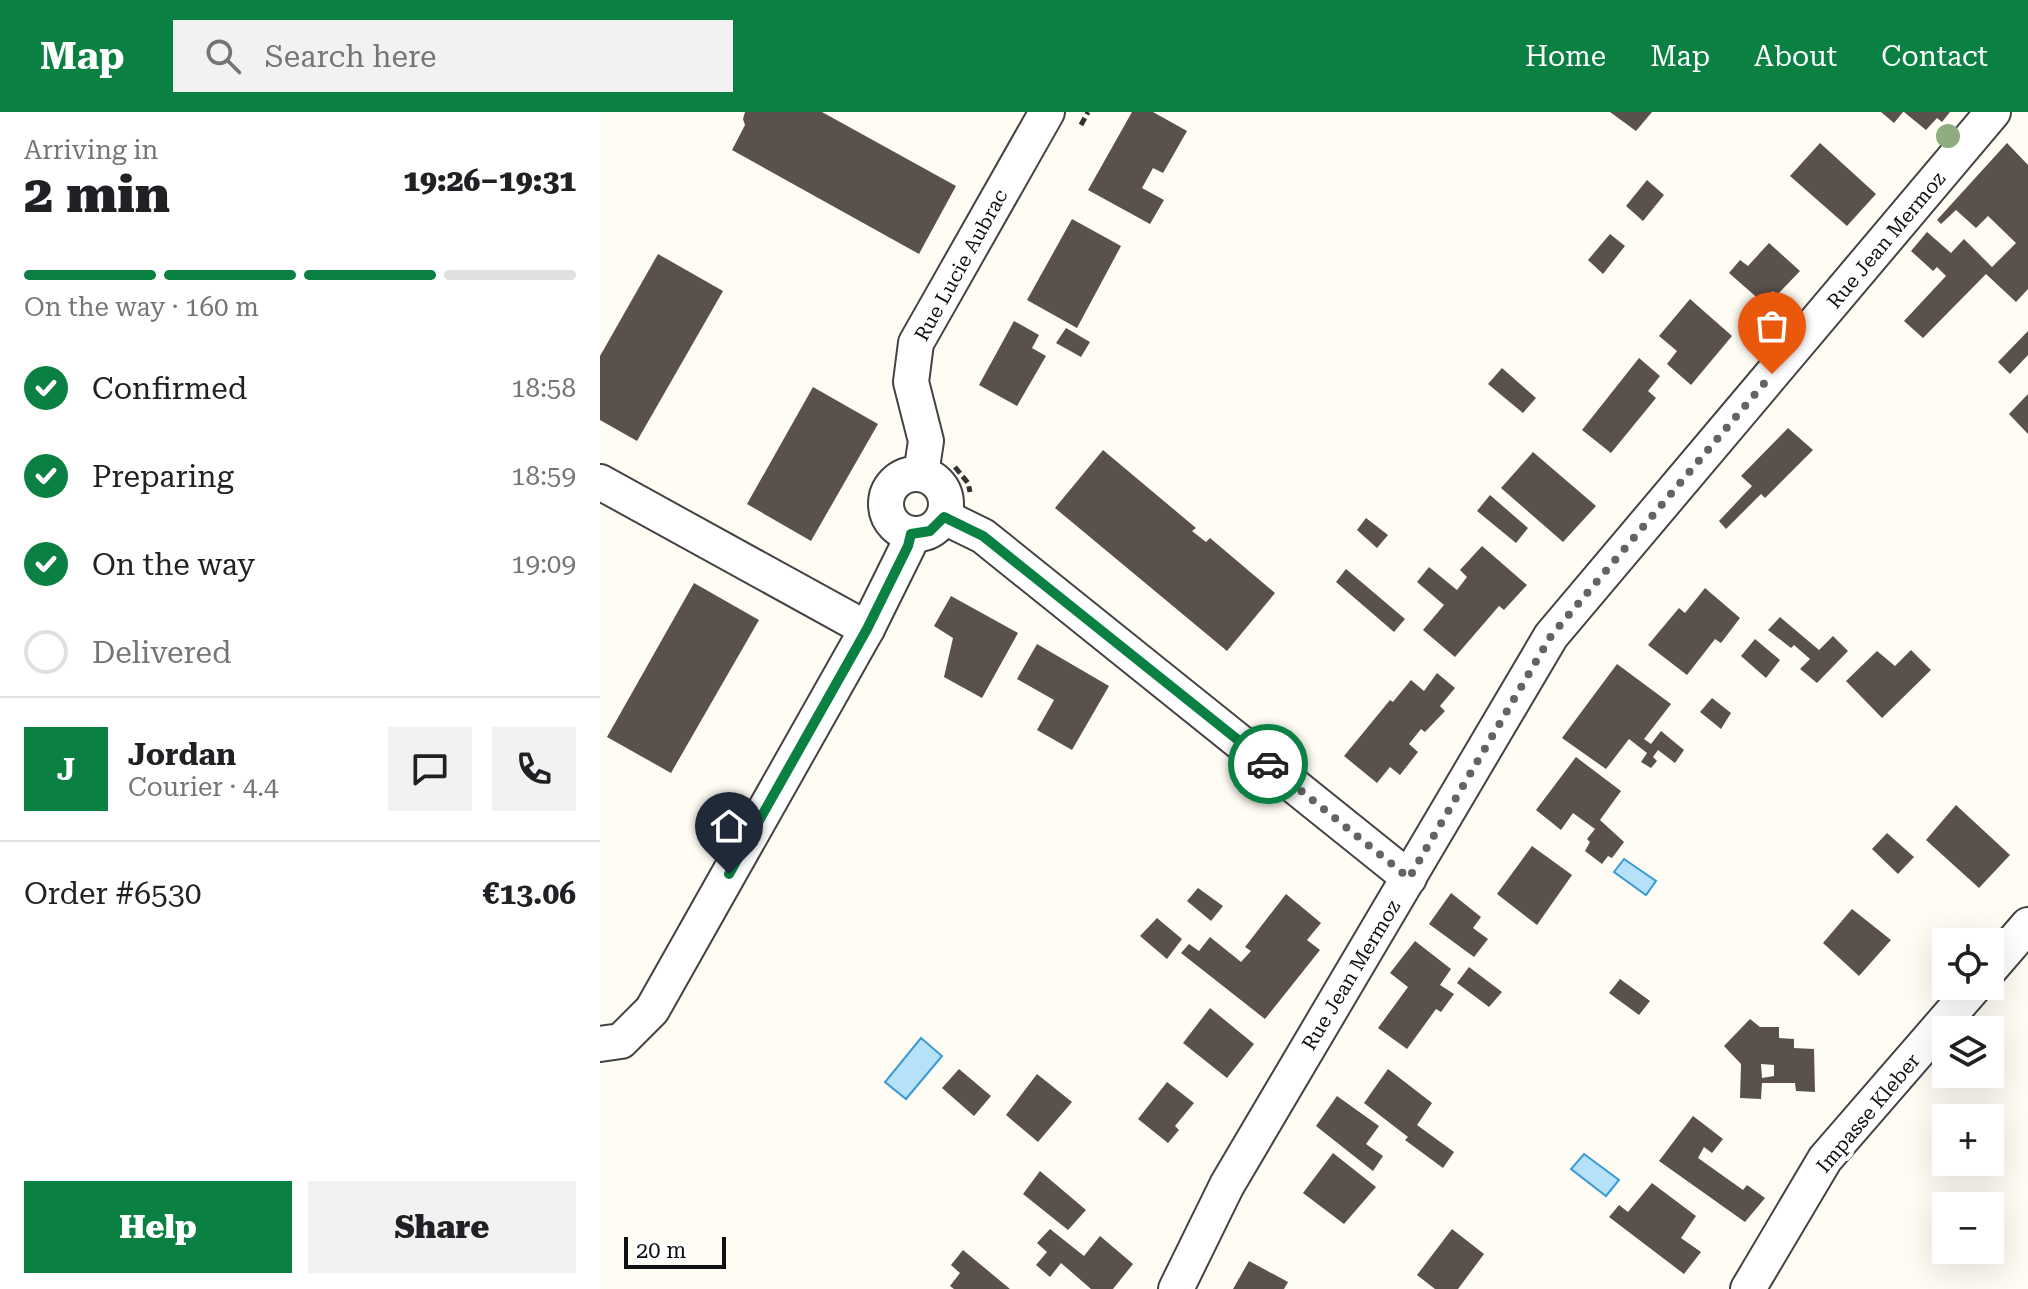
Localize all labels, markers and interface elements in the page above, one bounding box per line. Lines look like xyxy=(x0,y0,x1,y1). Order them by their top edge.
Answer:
search box xyxy=(173,20,733,92)
text: Map xyxy=(40,34,125,78)
icon: search xyxy=(201,34,245,78)
text: Search here xyxy=(265,39,437,74)
text: Home xyxy=(1525,40,1606,73)
text: Map xyxy=(1650,40,1710,73)
text: About xyxy=(1754,40,1837,73)
text: Contact xyxy=(1881,40,1988,73)
text: Arriving in xyxy=(24,135,158,165)
text: 19:26–19:31 xyxy=(403,163,576,198)
text: 2 min xyxy=(24,164,170,225)
street label: Rue Jean Mermoz xyxy=(1822,167,1950,313)
street label: Rue Lucie Aubrac xyxy=(909,185,1013,345)
text: On the way · 160 m xyxy=(24,292,259,322)
pin xyxy=(1738,292,1806,374)
icon: bag xyxy=(1750,304,1794,348)
icon: check xyxy=(24,366,68,410)
text: Confirmed xyxy=(92,371,247,406)
text: 18:58 xyxy=(511,373,576,403)
icon: check xyxy=(24,454,68,498)
text: Preparing xyxy=(92,459,234,494)
text: 18:59 xyxy=(511,461,576,491)
icon: check xyxy=(24,542,68,586)
text: On the way xyxy=(92,547,255,582)
text: 19:09 xyxy=(511,549,576,579)
text: Delivered xyxy=(92,635,231,670)
courier xyxy=(1228,724,1308,804)
button: chat xyxy=(388,727,472,811)
button: phone xyxy=(492,727,576,811)
text: Jordan xyxy=(128,737,236,772)
icon: car xyxy=(1246,742,1290,786)
text: J xyxy=(57,752,75,787)
text: Courier · 4.4 xyxy=(128,772,278,802)
pin xyxy=(695,792,763,874)
icon: home xyxy=(707,804,751,848)
text: Order #6530 xyxy=(24,876,202,911)
text: €13.06 xyxy=(483,876,576,911)
street label: Rue Jean Mermoz xyxy=(1297,896,1405,1054)
map controls xyxy=(1932,928,2004,1264)
button: locate xyxy=(1932,928,2004,1000)
button: layers xyxy=(1932,1016,2004,1088)
street label: Impasse Kleber xyxy=(1811,1049,1925,1177)
button: + xyxy=(1932,1104,2004,1176)
button: Help xyxy=(24,1181,292,1273)
button: Share xyxy=(308,1181,576,1273)
button: − xyxy=(1932,1192,2004,1264)
scale bar xyxy=(624,1233,726,1269)
text: 20 m xyxy=(636,1238,686,1263)

